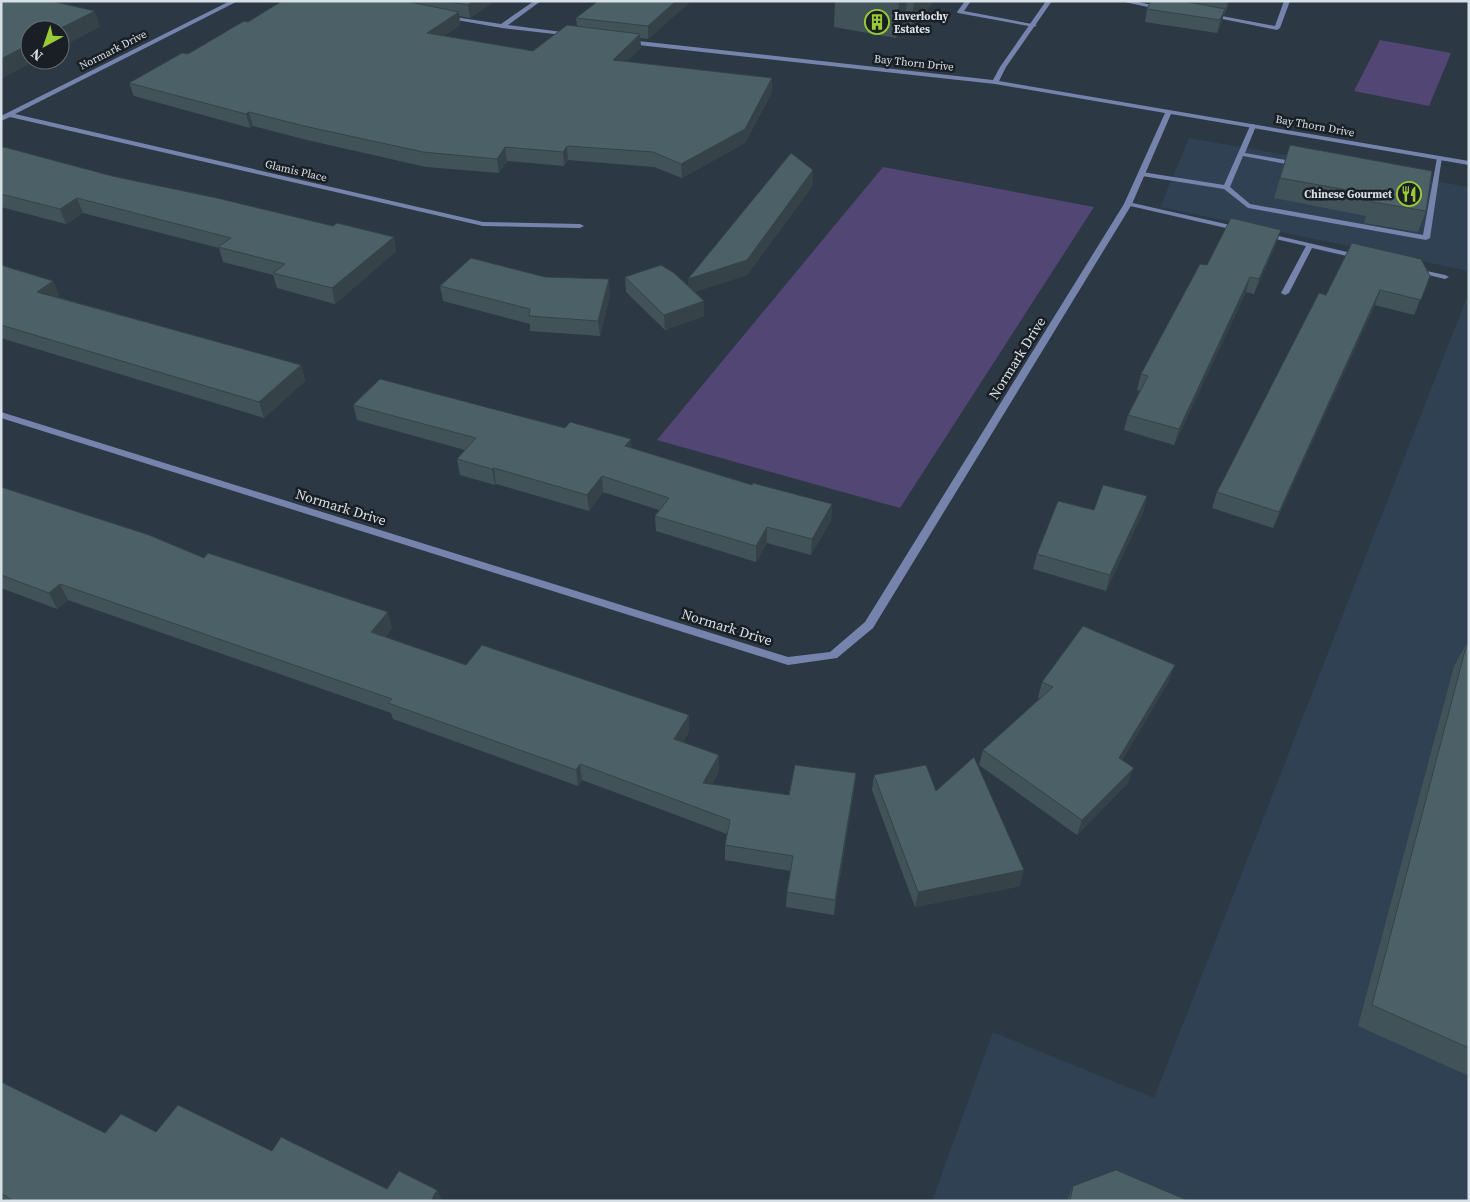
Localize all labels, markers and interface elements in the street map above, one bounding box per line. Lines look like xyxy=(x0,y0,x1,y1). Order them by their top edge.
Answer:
building icon: Inverlochy Estates xyxy=(864,9,890,35)
place label: Inverlochy Estates xyxy=(894,9,948,37)
north arrow xyxy=(20,20,70,70)
street label: Normark Drive xyxy=(77,26,150,73)
text: N xyxy=(26,44,47,66)
street label: Bay Thorn Drive xyxy=(873,51,955,75)
street label: Bay Thorn Drive xyxy=(1274,112,1356,140)
street label: Glamis Place xyxy=(264,157,329,185)
restaurant icon: Chinese Gourmet xyxy=(1396,181,1422,207)
place label: Chinese Gourmet xyxy=(1304,187,1393,202)
street label: Normark Drive xyxy=(984,313,1050,403)
street label: Normark Drive xyxy=(293,484,389,530)
street label: Normark Drive xyxy=(679,604,775,650)

